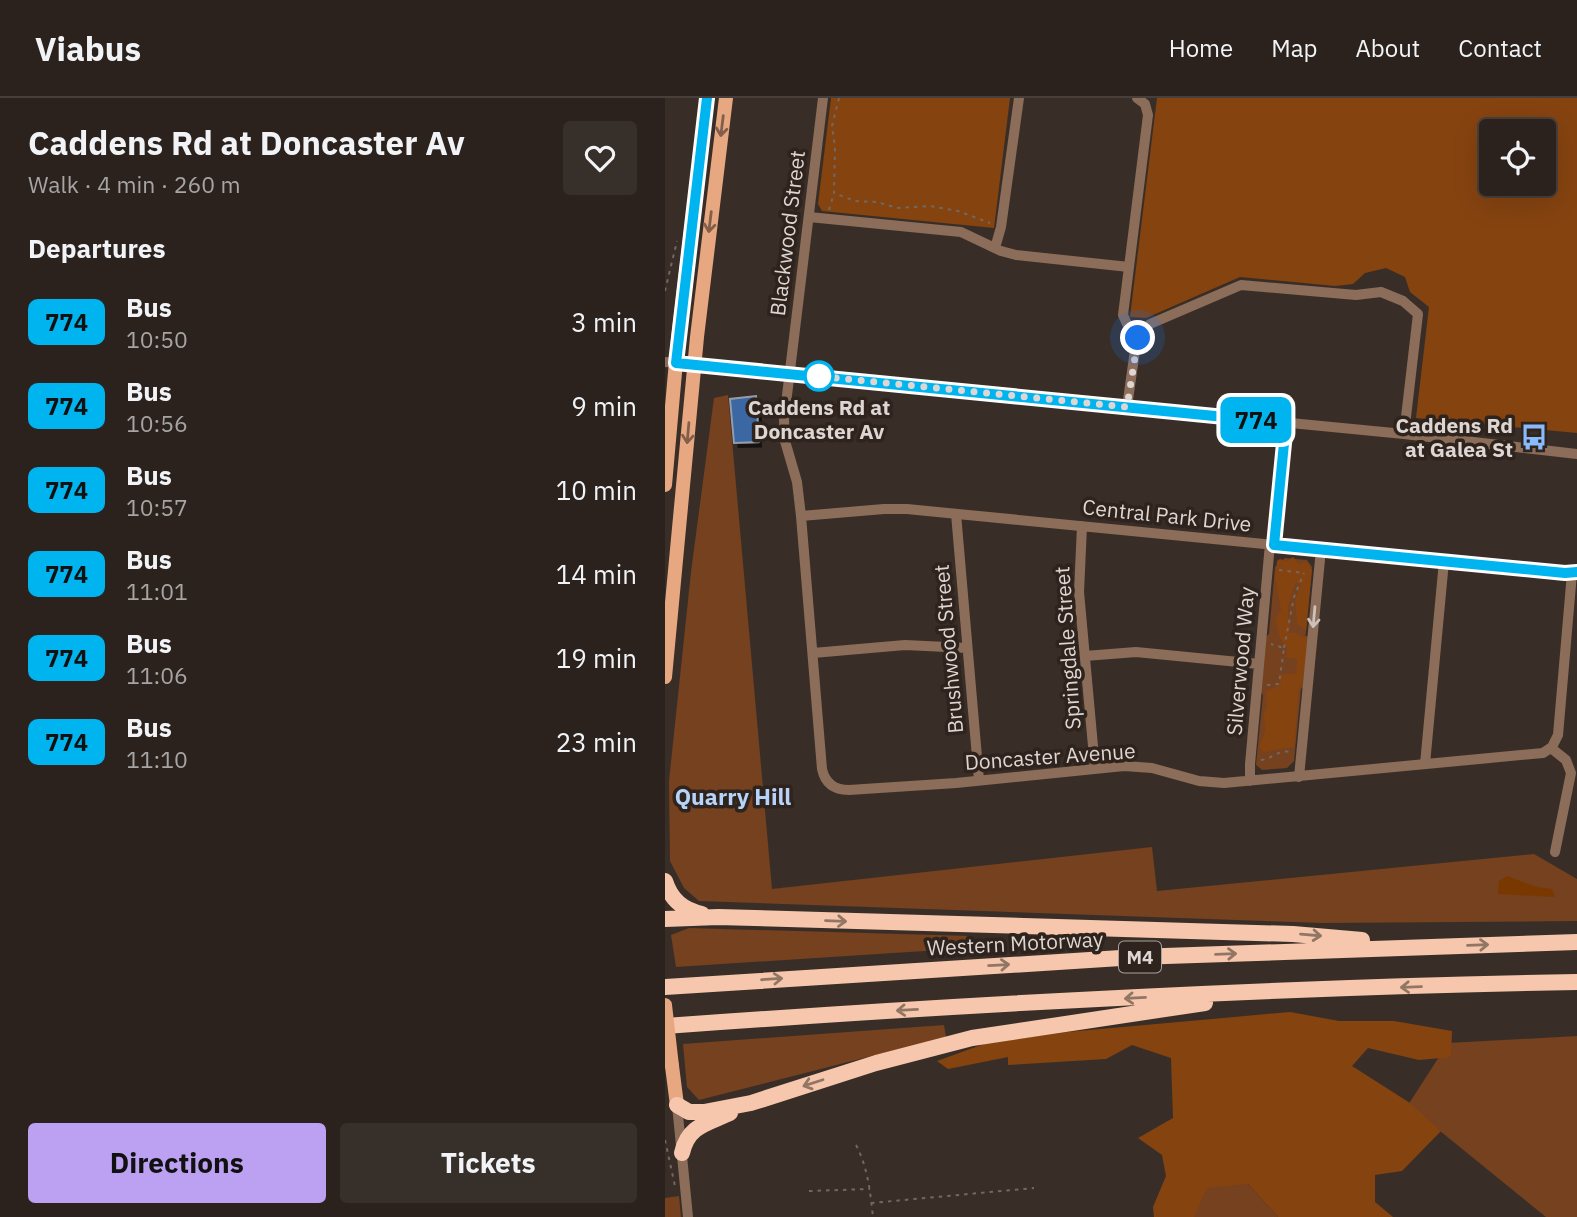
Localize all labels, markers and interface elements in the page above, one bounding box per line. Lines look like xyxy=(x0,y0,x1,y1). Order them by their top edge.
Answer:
text: Viabus xyxy=(35,27,141,70)
text: Home xyxy=(1169,32,1233,64)
text: Map xyxy=(1271,32,1317,64)
text: About xyxy=(1355,32,1420,64)
text: Contact xyxy=(1458,32,1542,64)
one-way arrow xyxy=(716,114,729,137)
map controls xyxy=(1479,119,1556,196)
button: locate xyxy=(1479,119,1556,196)
text: Caddens Rd at Doncaster Av xyxy=(28,121,465,164)
button: heart xyxy=(563,121,637,195)
street label: Blackwood Street xyxy=(763,149,811,317)
text: Walk · 4 min · 260 m xyxy=(28,169,241,199)
one-way arrow xyxy=(704,210,717,233)
text: Departures xyxy=(28,231,166,265)
text: Bus xyxy=(126,290,172,324)
text: 3 min xyxy=(571,305,637,339)
text: 774 xyxy=(45,306,88,338)
your location xyxy=(1120,320,1155,355)
text: 10:50 xyxy=(126,324,188,354)
marker: Caddens Rd at Doncaster Av xyxy=(804,361,834,391)
text: Bus xyxy=(126,374,172,408)
text: 9 min xyxy=(571,389,637,423)
text: 774 xyxy=(45,390,88,422)
place label: Caddens Rd at Doncaster Av xyxy=(748,393,890,445)
line badge: 774 xyxy=(1216,397,1296,443)
text: 774 xyxy=(1234,404,1278,436)
text: 10:56 xyxy=(126,408,188,438)
place label: Caddens Rd at Galea St xyxy=(1395,411,1513,463)
one-way arrow xyxy=(681,421,694,444)
bus stop icon: Caddens Rd at Galea St xyxy=(1519,422,1549,452)
text: Bus xyxy=(126,458,172,492)
text: 10 min xyxy=(556,473,637,507)
text: 774 xyxy=(45,474,88,506)
text: 10:57 xyxy=(126,492,188,522)
street label: Central Park Drive xyxy=(1081,492,1253,538)
text: Bus xyxy=(126,542,172,576)
text: 14 min xyxy=(556,557,637,591)
text: 774 xyxy=(45,558,88,590)
street label: Brushwood Street xyxy=(927,563,969,735)
street label: Springdale Street xyxy=(1047,566,1087,730)
text: 11:01 xyxy=(126,576,188,606)
street label: Silverwood Way xyxy=(1220,585,1260,737)
one-way arrow xyxy=(1308,605,1321,628)
text: Bus xyxy=(126,626,172,660)
text: 19 min xyxy=(556,641,637,675)
text: 774 xyxy=(45,642,88,674)
text: 11:06 xyxy=(126,660,188,690)
text: Bus xyxy=(126,710,172,744)
text: 23 min xyxy=(556,725,637,759)
text: 774 xyxy=(45,726,88,758)
street label: Doncaster Avenue xyxy=(964,736,1136,776)
text: 11:10 xyxy=(126,744,188,774)
district label: Quarry Hill xyxy=(675,781,791,811)
one-way arrow xyxy=(824,914,847,927)
street label: Western Motorway xyxy=(926,924,1104,962)
one-way arrow xyxy=(1299,929,1322,942)
one-way arrow xyxy=(1467,938,1490,951)
road number: M4 xyxy=(1119,942,1161,972)
one-way arrow xyxy=(1215,947,1238,960)
one-way arrow xyxy=(987,958,1010,971)
one-way arrow xyxy=(760,972,783,985)
one-way arrow xyxy=(1400,980,1423,993)
one-way arrow xyxy=(1124,992,1146,1005)
one-way arrow xyxy=(896,1004,919,1017)
one-way arrow xyxy=(803,1077,825,1090)
button: Directions xyxy=(28,1123,326,1203)
button: Tickets xyxy=(340,1123,637,1203)

